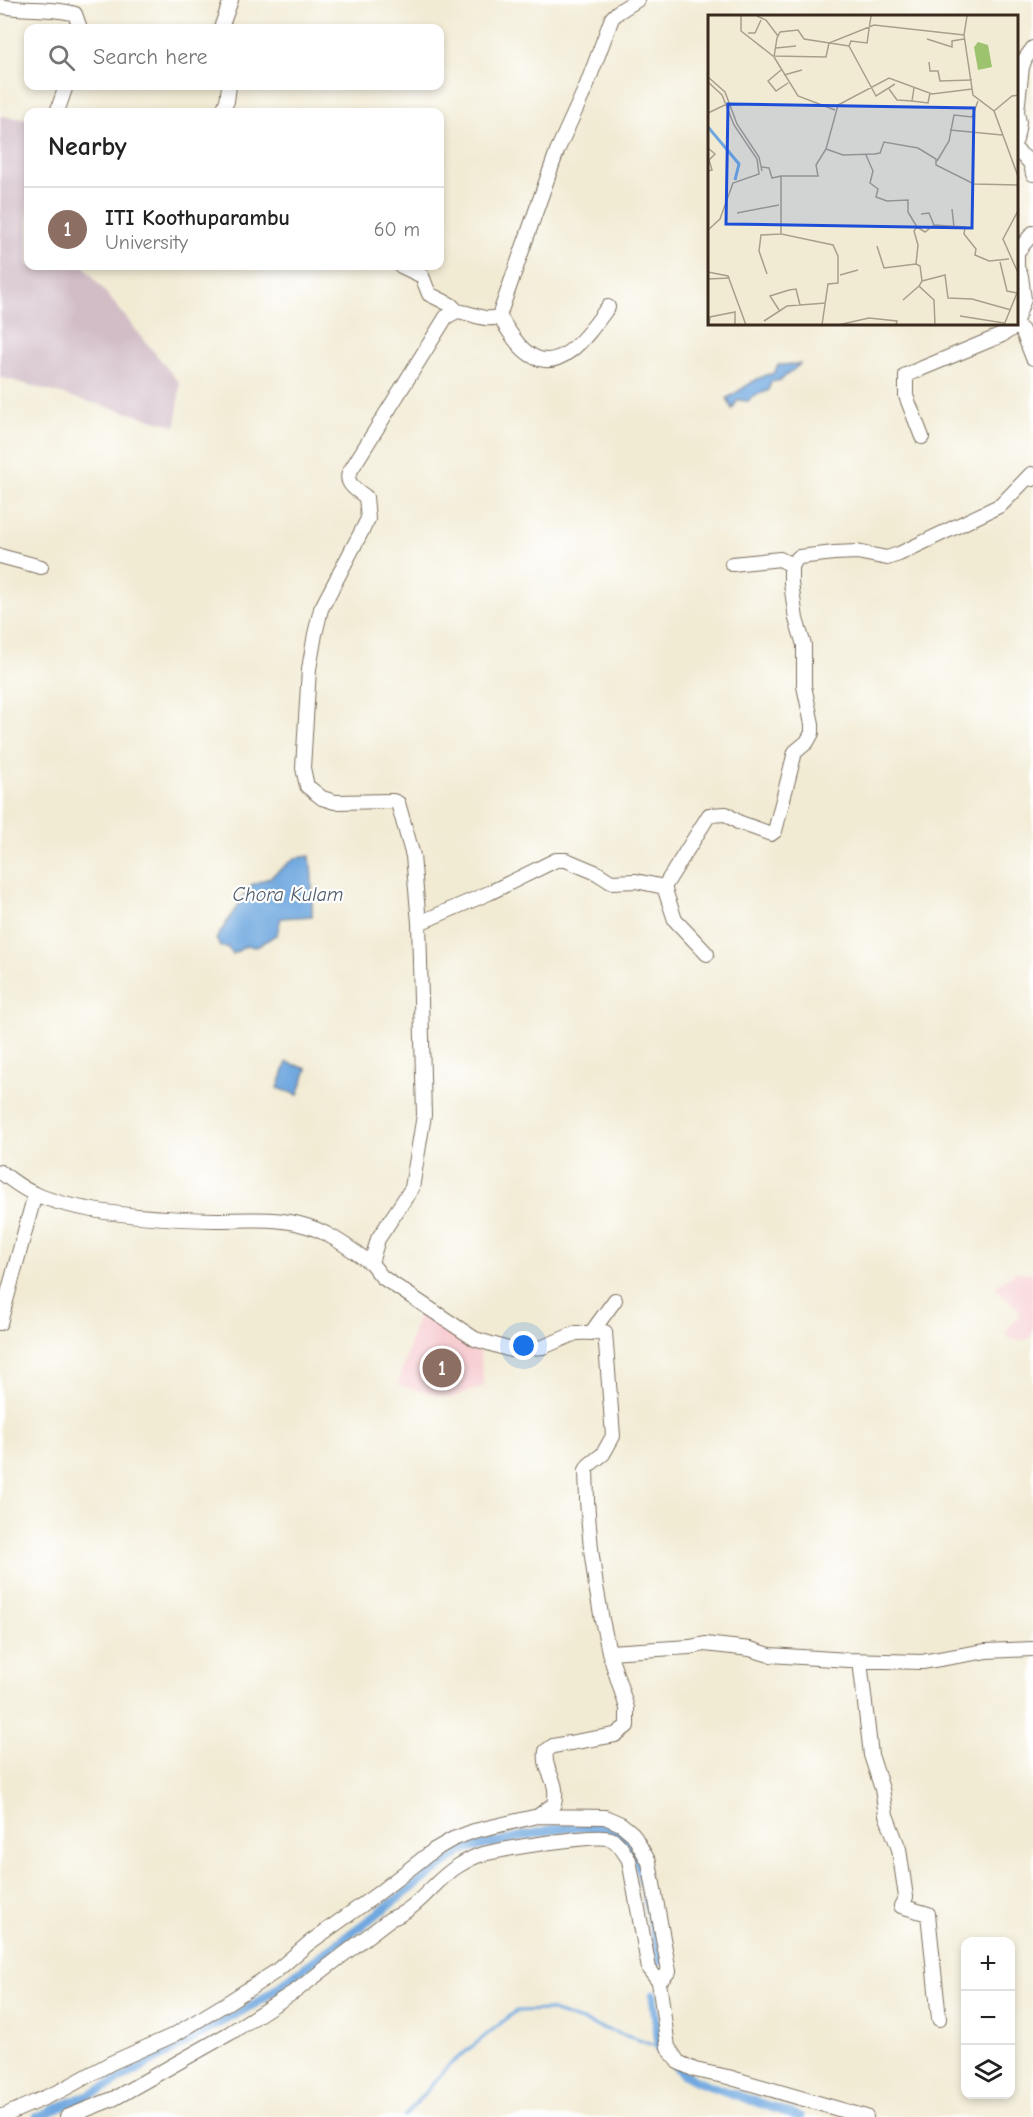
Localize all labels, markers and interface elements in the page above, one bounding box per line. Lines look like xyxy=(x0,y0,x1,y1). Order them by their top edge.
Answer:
inset map xyxy=(708,15,1018,326)
search box xyxy=(24,24,444,90)
icon: search xyxy=(45,41,78,74)
text: Search here xyxy=(93,44,208,70)
text: Nearby xyxy=(48,132,127,162)
text: ITI Koothuparambu xyxy=(105,205,290,231)
text: 1 xyxy=(64,218,71,241)
text: 60 m xyxy=(374,218,420,241)
text: University xyxy=(105,231,188,254)
water label: Chora Kulam xyxy=(233,883,343,906)
your location xyxy=(509,1331,538,1360)
pin: 1 xyxy=(422,1346,462,1390)
map controls xyxy=(961,1937,1015,2099)
button: + xyxy=(961,1937,1015,1991)
button: − xyxy=(961,1991,1015,2045)
button: layers xyxy=(961,2045,1015,2099)

